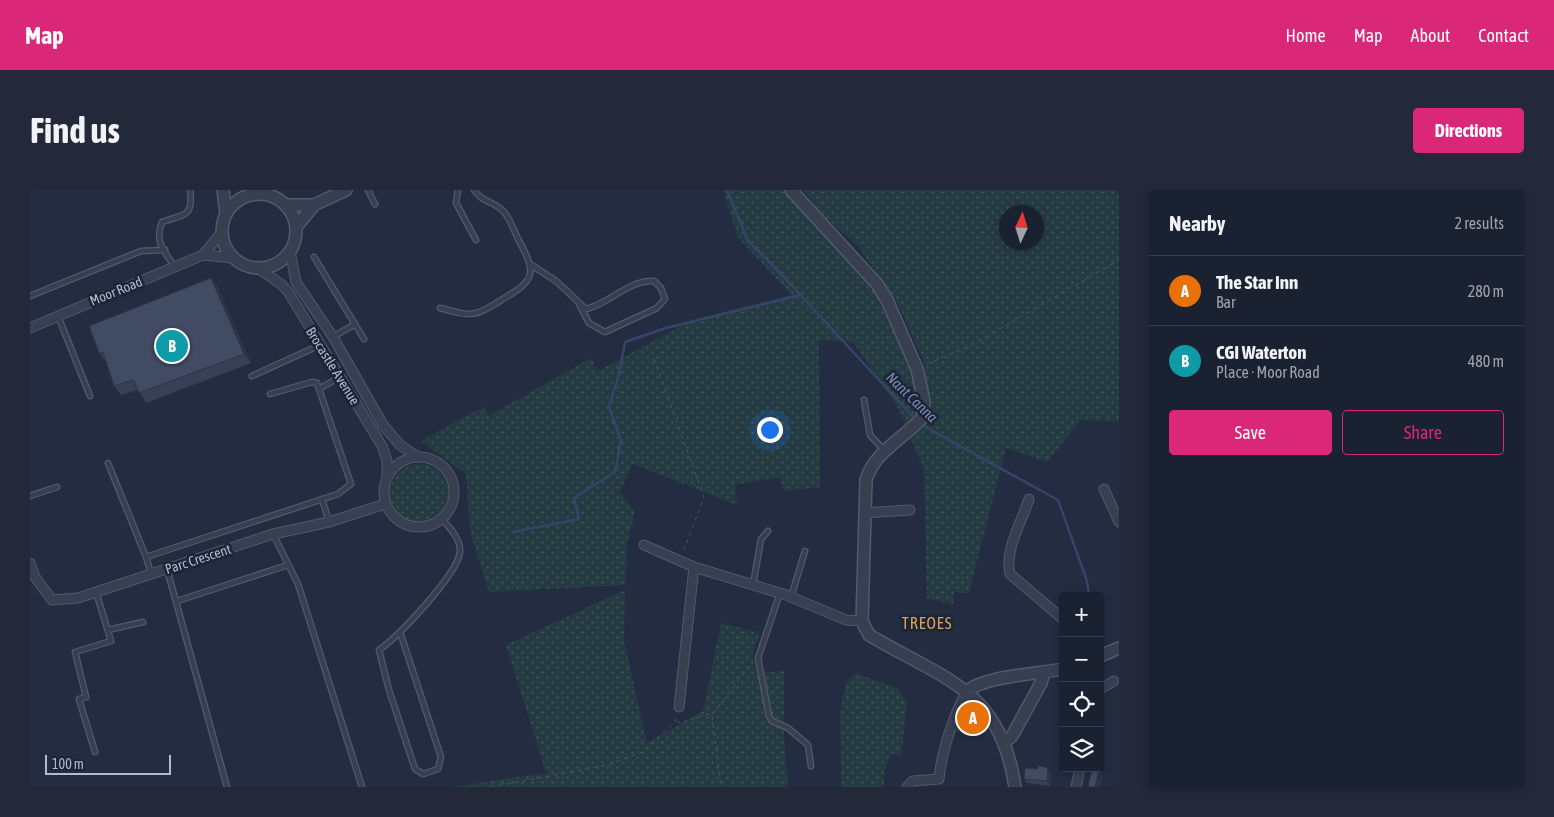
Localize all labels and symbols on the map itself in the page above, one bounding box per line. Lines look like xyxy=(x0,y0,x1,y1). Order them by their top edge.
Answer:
north arrow xyxy=(999,205,1044,250)
street label: Moor Road xyxy=(87,273,145,309)
street label: Brocastle Avenue xyxy=(303,324,363,408)
pin: B xyxy=(156,327,188,365)
water label: Nant Canna xyxy=(883,368,941,426)
your location xyxy=(757,417,783,443)
street label: Parc Crescent xyxy=(163,541,233,577)
district label: TREOES xyxy=(902,614,952,632)
pin: A xyxy=(957,699,989,737)
scale bar xyxy=(45,752,171,775)

